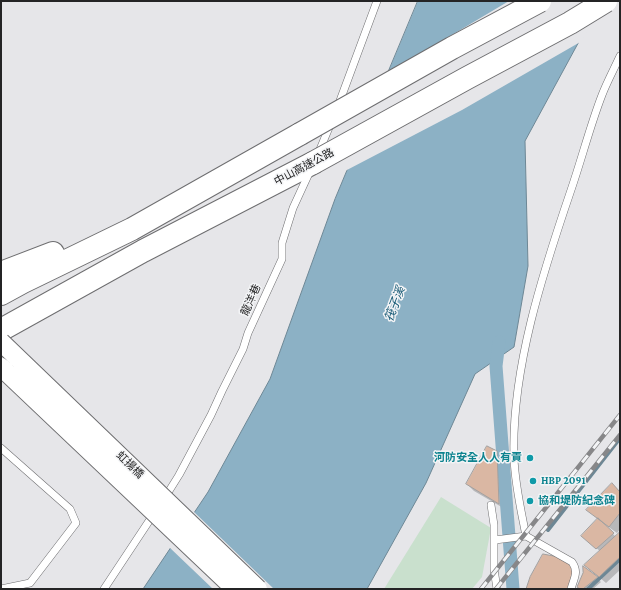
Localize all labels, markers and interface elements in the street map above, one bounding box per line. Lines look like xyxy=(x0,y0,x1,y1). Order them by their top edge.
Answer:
street label: 中山高速公路 xyxy=(272,146,336,188)
street label: 龍洋巷 xyxy=(238,282,264,318)
water label: 筏子溪 xyxy=(382,285,408,323)
street label: 虹揚橋 xyxy=(114,449,146,481)
place label: 河防安全人人有責 xyxy=(434,451,522,465)
marker: 河防安全人人有責 xyxy=(525,453,535,463)
place label: HBP 2091 xyxy=(541,474,586,488)
marker: HBP 2091 xyxy=(528,476,538,486)
place label: 協和堤防紀念碑 xyxy=(538,494,615,508)
marker: 協和堤防紀念碑 xyxy=(525,496,535,506)

